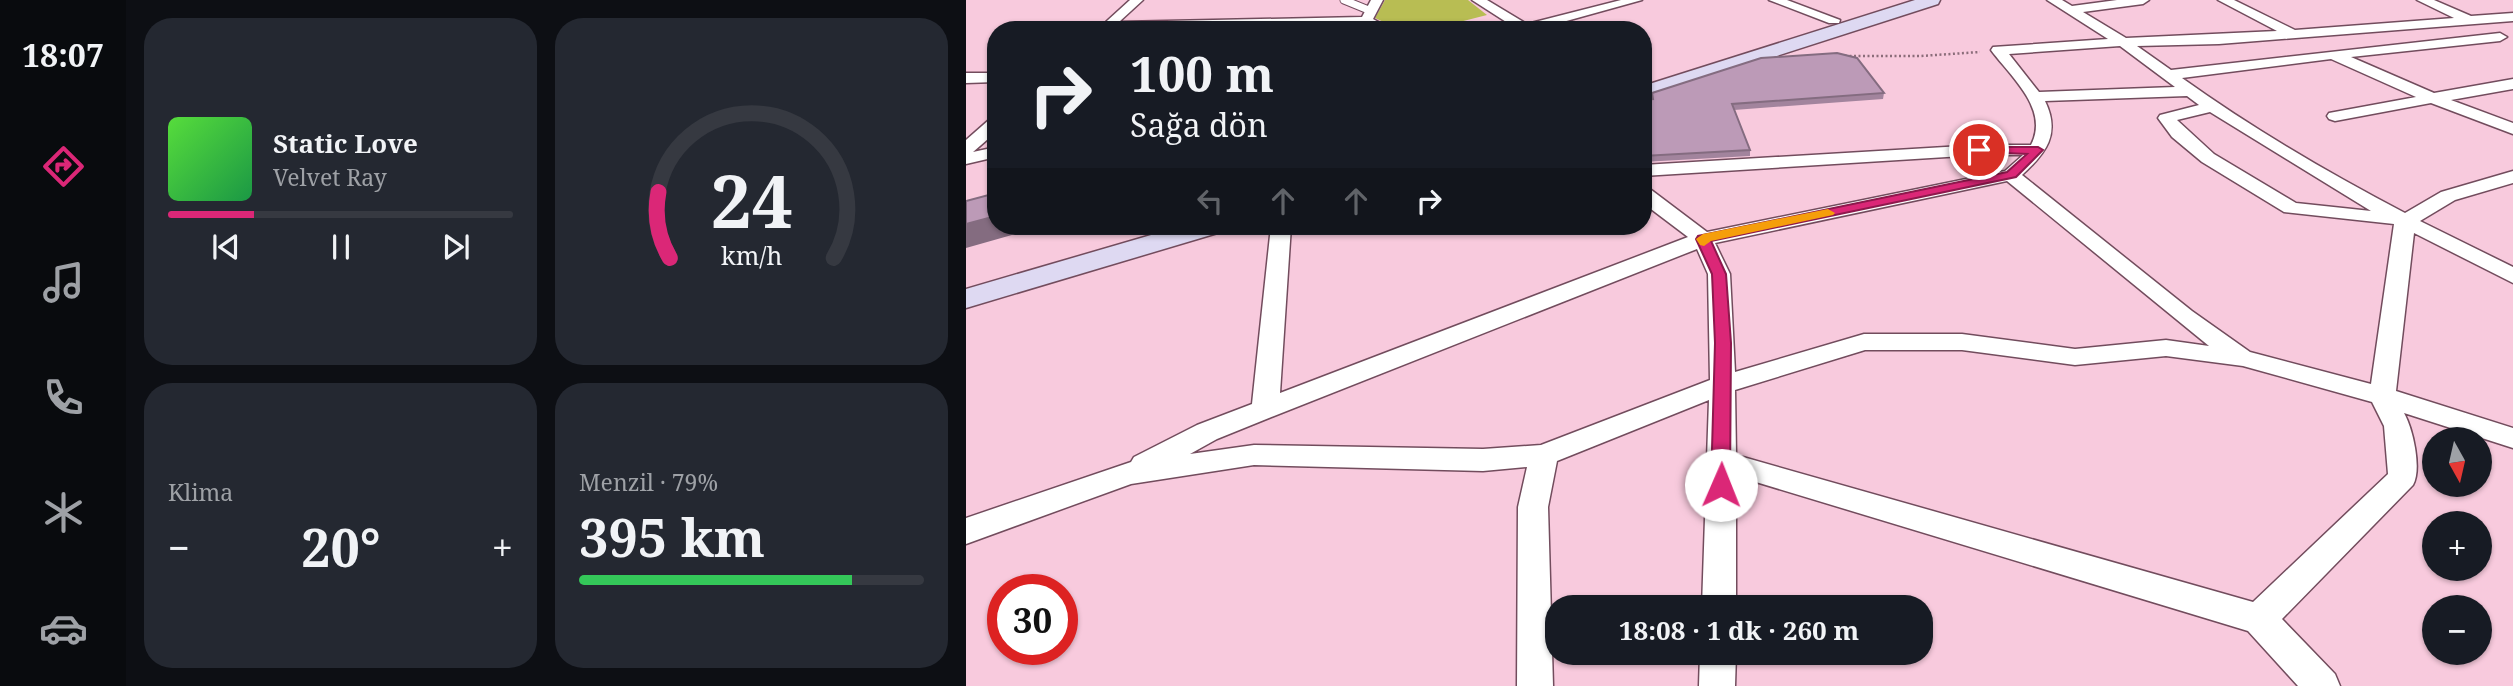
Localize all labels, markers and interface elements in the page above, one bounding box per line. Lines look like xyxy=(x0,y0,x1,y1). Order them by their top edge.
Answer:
text: 18:07 xyxy=(22,33,104,76)
text: 100 m xyxy=(1130,40,1274,106)
icon: right xyxy=(1015,49,1106,140)
text: Sağa dön xyxy=(1130,103,1268,146)
pin xyxy=(1949,120,2009,180)
text: Static Love xyxy=(273,125,418,161)
icon: arrive xyxy=(1960,131,1998,169)
icon: directions xyxy=(39,142,88,191)
text: 24 xyxy=(710,150,793,249)
text: Velvet Ray xyxy=(273,161,387,193)
icon: left xyxy=(1191,182,1229,220)
icon: ahead xyxy=(1264,182,1302,220)
icon: ahead xyxy=(1337,182,1375,220)
icon: right xyxy=(1410,182,1448,220)
icon: previous xyxy=(207,228,245,266)
icon: pause xyxy=(322,228,360,266)
icon: next xyxy=(437,228,475,266)
text: km/h xyxy=(721,238,782,272)
icon: music xyxy=(39,258,88,307)
icon: phone xyxy=(39,373,88,422)
north arrow xyxy=(2422,427,2492,497)
map controls xyxy=(2422,427,2492,665)
position arrow xyxy=(1684,448,1758,522)
text: Menzil · 79% xyxy=(579,466,718,498)
text: Klima xyxy=(168,476,233,508)
icon: climate xyxy=(39,488,88,537)
text: 395 km xyxy=(579,501,765,572)
text: 20° xyxy=(301,511,381,582)
button: + xyxy=(2422,511,2492,581)
text: − xyxy=(168,521,190,573)
text: + xyxy=(492,521,513,573)
speed limit sign: 30 xyxy=(987,574,1078,665)
button: − xyxy=(2422,595,2492,665)
icon: car xyxy=(39,604,88,653)
text: 18:08 · 1 dk · 260 m xyxy=(1619,612,1859,648)

